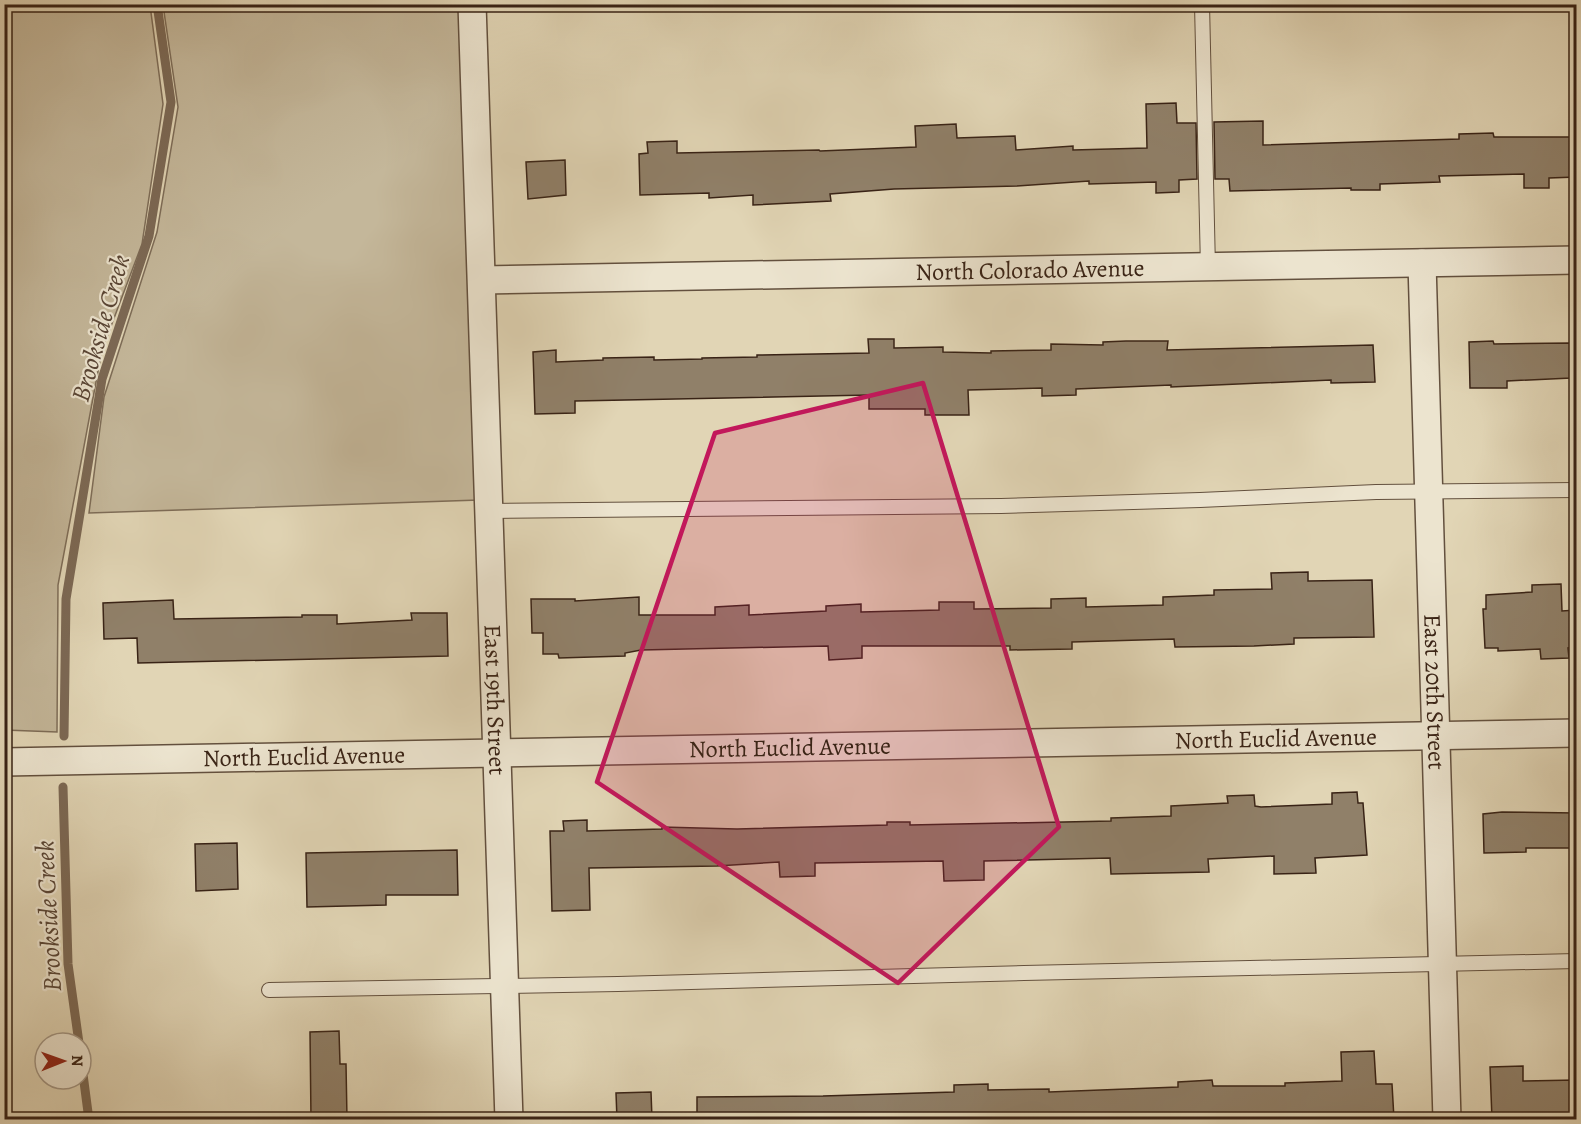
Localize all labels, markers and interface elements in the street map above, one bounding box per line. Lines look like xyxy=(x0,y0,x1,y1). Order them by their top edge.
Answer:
water label: Brookside Creek xyxy=(63,250,138,406)
street label: North Colorado Avenue xyxy=(915,252,1145,288)
street label: East 20th Street xyxy=(1416,613,1453,770)
street label: East 19th Street xyxy=(477,624,514,776)
street label: North Euclid Avenue xyxy=(1174,721,1377,756)
street label: North Euclid Avenue xyxy=(689,730,891,765)
street label: North Euclid Avenue xyxy=(203,739,405,774)
water label: Brookside Creek xyxy=(27,839,70,993)
north arrow xyxy=(33,1031,93,1091)
text: N xyxy=(66,1055,88,1067)

